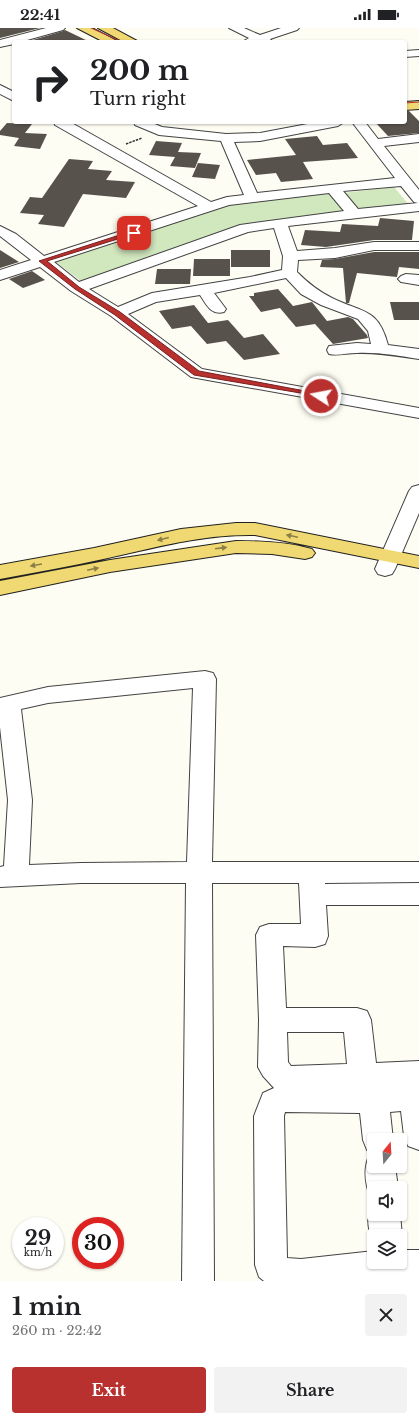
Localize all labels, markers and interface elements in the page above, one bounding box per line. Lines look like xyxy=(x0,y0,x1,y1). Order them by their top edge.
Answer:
text: 22:41 xyxy=(20,5,60,24)
text: 200 m xyxy=(90,53,189,88)
icon: right xyxy=(24,56,76,108)
text: Turn right xyxy=(90,88,186,110)
pin xyxy=(117,216,151,250)
icon: arrive xyxy=(123,222,145,244)
position arrow xyxy=(300,375,342,417)
one-way arrow xyxy=(285,533,298,539)
one-way arrow xyxy=(157,536,170,542)
one-way arrow xyxy=(215,545,227,552)
one-way arrow xyxy=(30,562,42,568)
one-way arrow xyxy=(87,566,99,572)
north arrow xyxy=(367,1133,407,1173)
map controls xyxy=(367,1133,407,1269)
button: sound xyxy=(367,1181,407,1221)
speed limit sign: 30 xyxy=(72,1217,124,1269)
text: 29 xyxy=(25,1226,51,1250)
button: layers xyxy=(367,1229,407,1269)
text: km/h xyxy=(24,1246,52,1259)
text: 1 min xyxy=(12,1292,82,1321)
button: close xyxy=(365,1294,407,1336)
text: 260 m · 22:42 xyxy=(12,1322,102,1339)
button: Exit xyxy=(12,1367,206,1413)
button: Share xyxy=(214,1367,407,1413)

